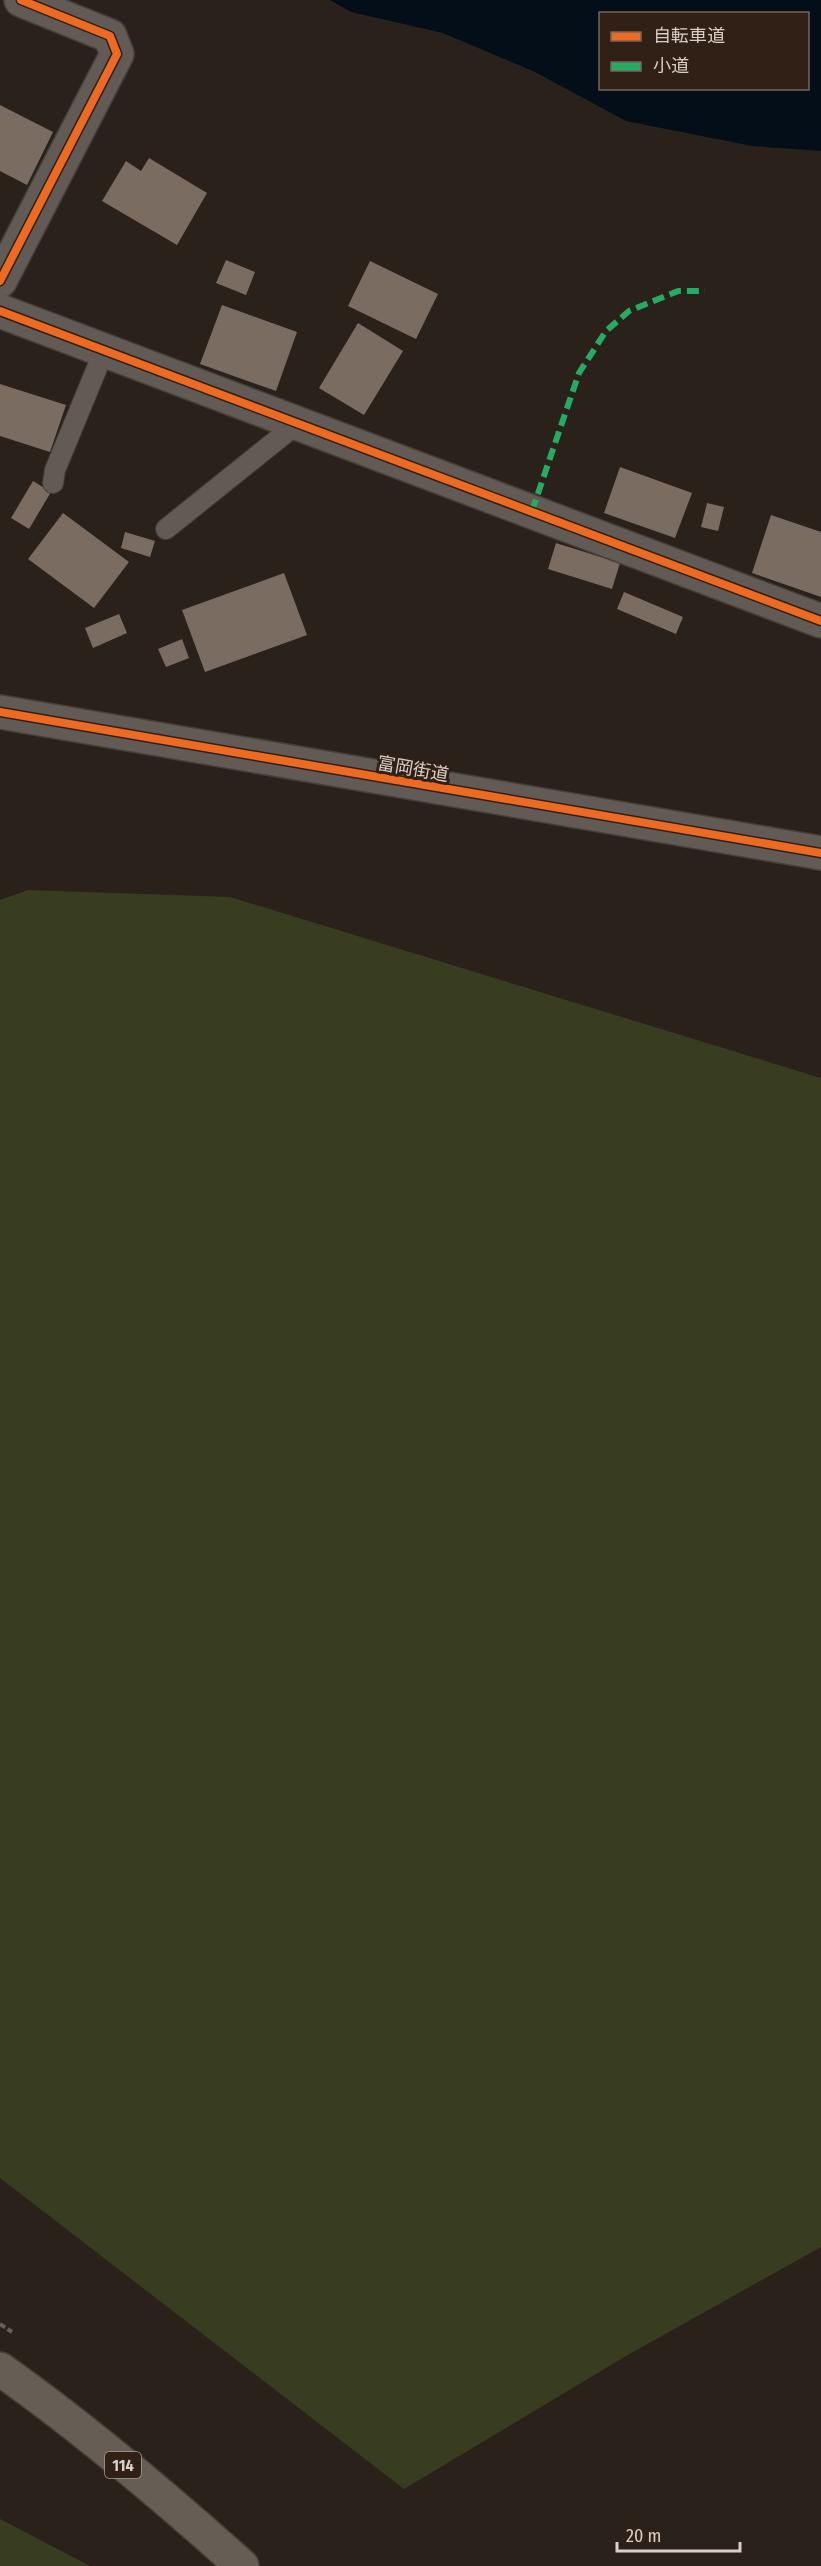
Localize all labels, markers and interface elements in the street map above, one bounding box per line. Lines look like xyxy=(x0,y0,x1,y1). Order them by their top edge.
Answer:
legend xyxy=(599,12,809,90)
text: 自転車道 xyxy=(653,25,725,47)
text: 小道 xyxy=(653,55,689,77)
street label: 富岡街道 xyxy=(376,752,450,786)
road number: 114 xyxy=(105,2452,141,2478)
scale bar xyxy=(617,2515,740,2553)
text: 20 m xyxy=(626,2525,661,2547)

